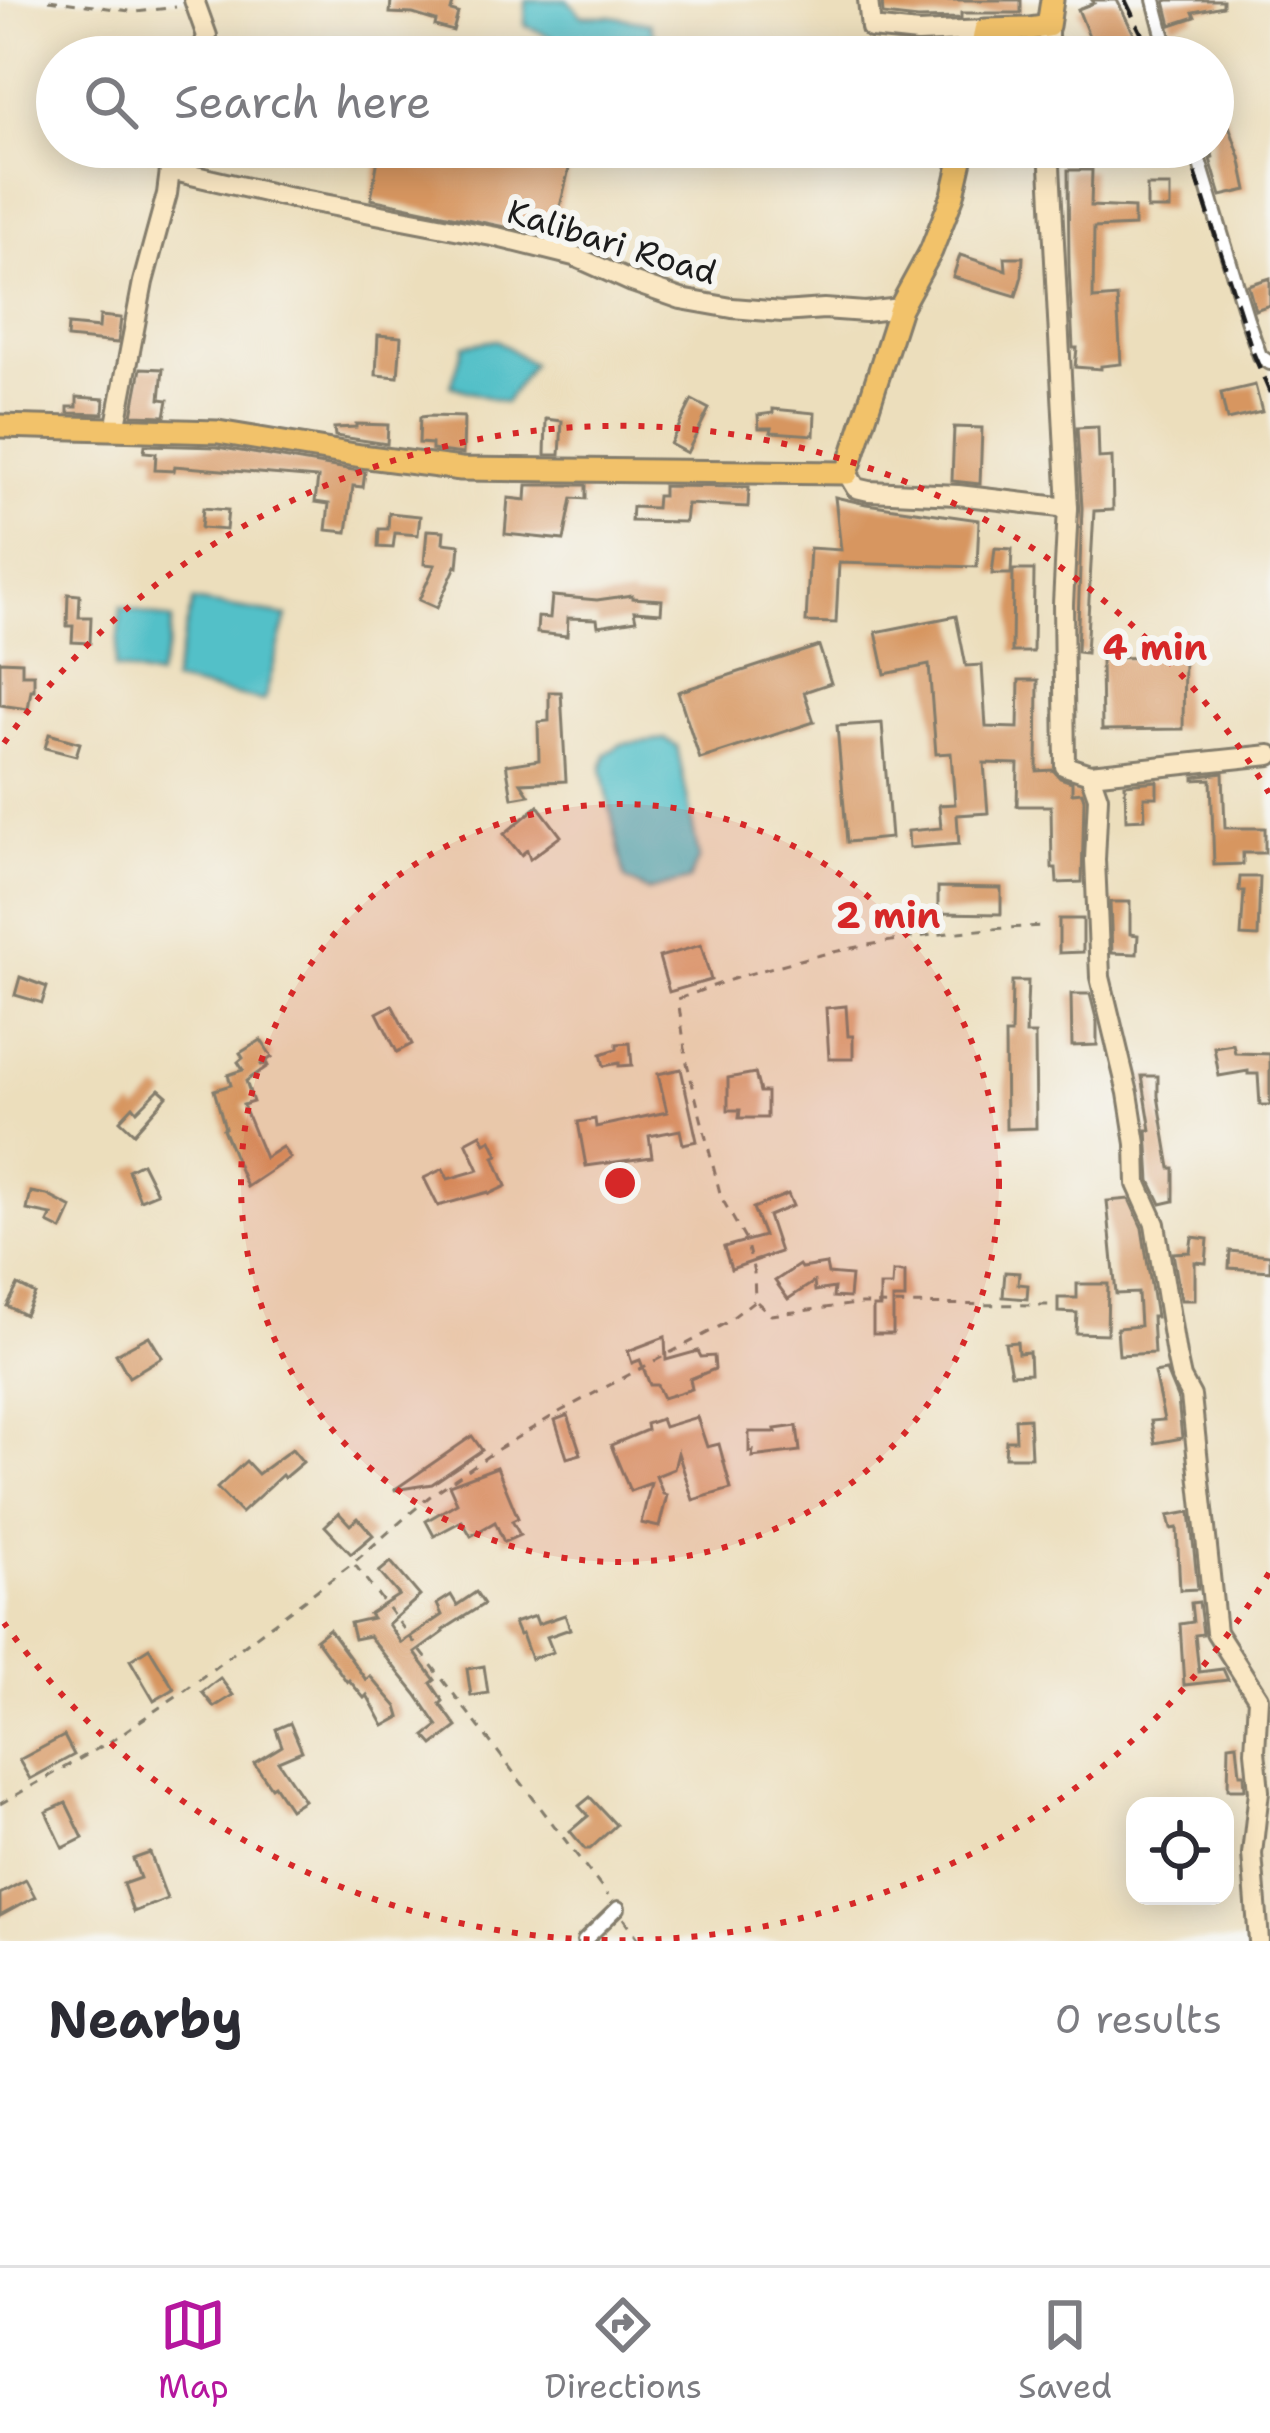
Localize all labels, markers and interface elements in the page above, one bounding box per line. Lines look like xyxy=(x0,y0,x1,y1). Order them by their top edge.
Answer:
search box xyxy=(36,36,1234,168)
icon: search xyxy=(78,69,144,135)
text: Search here xyxy=(174,72,431,132)
street label: Kalibari Road xyxy=(502,189,722,295)
text: 4 min xyxy=(1103,623,1208,672)
text: 2 min xyxy=(836,891,941,940)
centre of rings xyxy=(599,1162,641,1204)
map controls xyxy=(1126,1797,1234,1905)
button: locate xyxy=(1126,1797,1234,1905)
text: Nearby xyxy=(48,1985,243,2053)
text: 0 results xyxy=(1055,1993,1222,2045)
tab: Map xyxy=(158,2292,229,2409)
tab: Directions xyxy=(545,2292,702,2409)
tab: Saved xyxy=(1018,2292,1112,2409)

